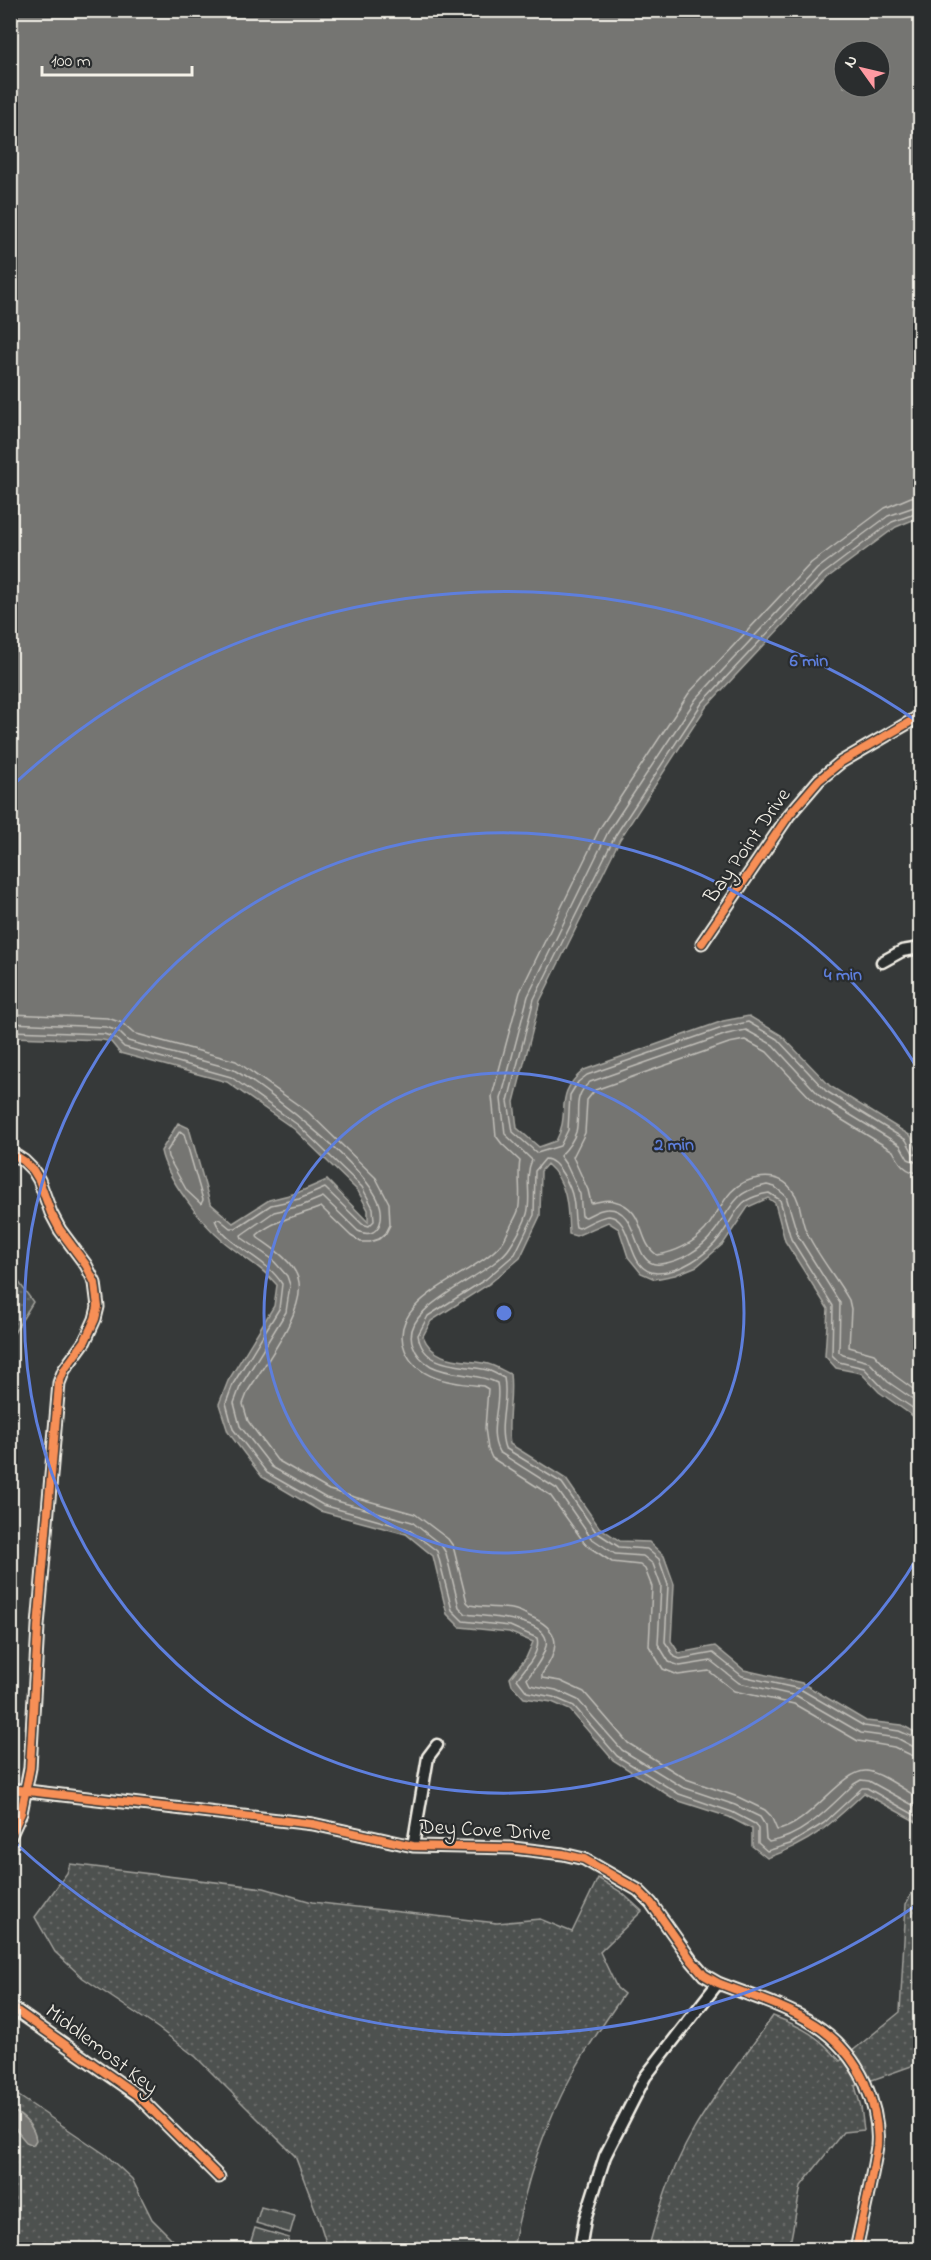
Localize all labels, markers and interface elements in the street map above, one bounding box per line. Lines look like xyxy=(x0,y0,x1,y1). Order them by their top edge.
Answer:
scale bar xyxy=(42,39,192,77)
north arrow xyxy=(832,39,892,99)
text: 100 m xyxy=(51,49,91,75)
text: N xyxy=(838,50,864,73)
text: 6 min xyxy=(790,649,828,675)
street label: Bay Point Drive xyxy=(697,782,801,912)
text: 4 min xyxy=(824,963,862,989)
text: 2 min xyxy=(653,1133,694,1159)
centre of rings xyxy=(494,1303,514,1323)
street label: Dey Cove Drive xyxy=(417,1813,552,1851)
street label: Middlemost Key xyxy=(37,1998,164,2104)

